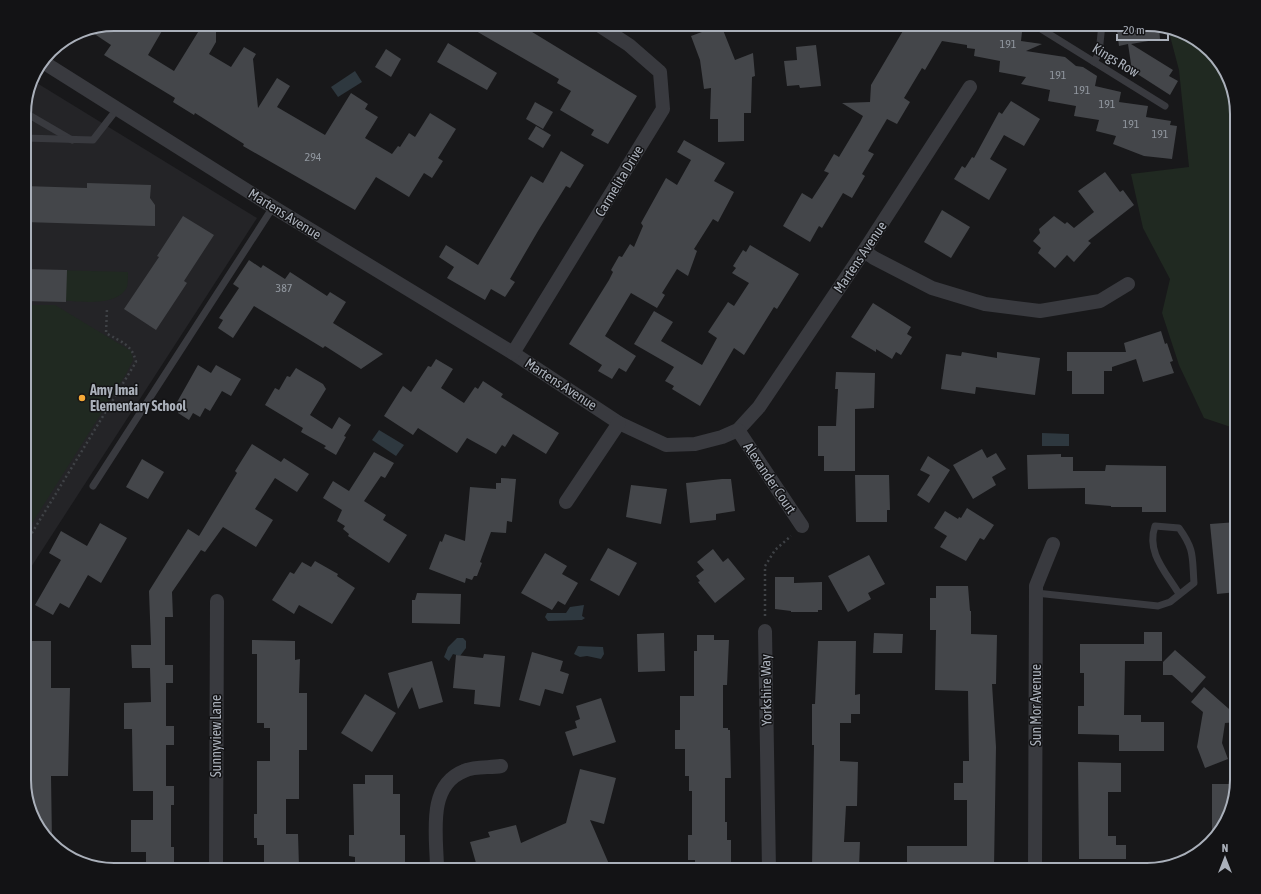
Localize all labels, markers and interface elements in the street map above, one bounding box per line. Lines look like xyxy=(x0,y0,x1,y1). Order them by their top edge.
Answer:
scale bar xyxy=(1117,16,1168,42)
text: 20 m xyxy=(1123,23,1145,37)
house number: 191 xyxy=(1000,37,1017,51)
street label: Kings Row xyxy=(1090,40,1143,80)
house number: 191 xyxy=(1050,68,1067,82)
house number: 191 xyxy=(1074,83,1091,97)
house number: 191 xyxy=(1099,97,1116,111)
house number: 191 xyxy=(1123,117,1140,131)
house number: 191 xyxy=(1152,127,1169,141)
street label: Carmelita Drive xyxy=(592,143,646,219)
house number: 294 xyxy=(305,150,322,164)
street label: Martens Avenue xyxy=(246,185,324,243)
street label: Martens Avenue xyxy=(830,218,890,296)
house number: 387 xyxy=(276,281,293,295)
street label: Martens Avenue xyxy=(522,355,600,413)
place label: Amy Imai Elementary School xyxy=(89,382,186,414)
marker: Amy Imai Elementary School xyxy=(77,393,87,403)
street label: Alexander Court xyxy=(740,439,800,517)
street label: Yorkshire Way xyxy=(757,654,775,726)
street label: Sun Mor Avenue xyxy=(1028,664,1044,746)
street label: Sunnyview Lane xyxy=(208,695,224,777)
north arrow xyxy=(1205,838,1245,878)
text: N xyxy=(1222,842,1228,854)

